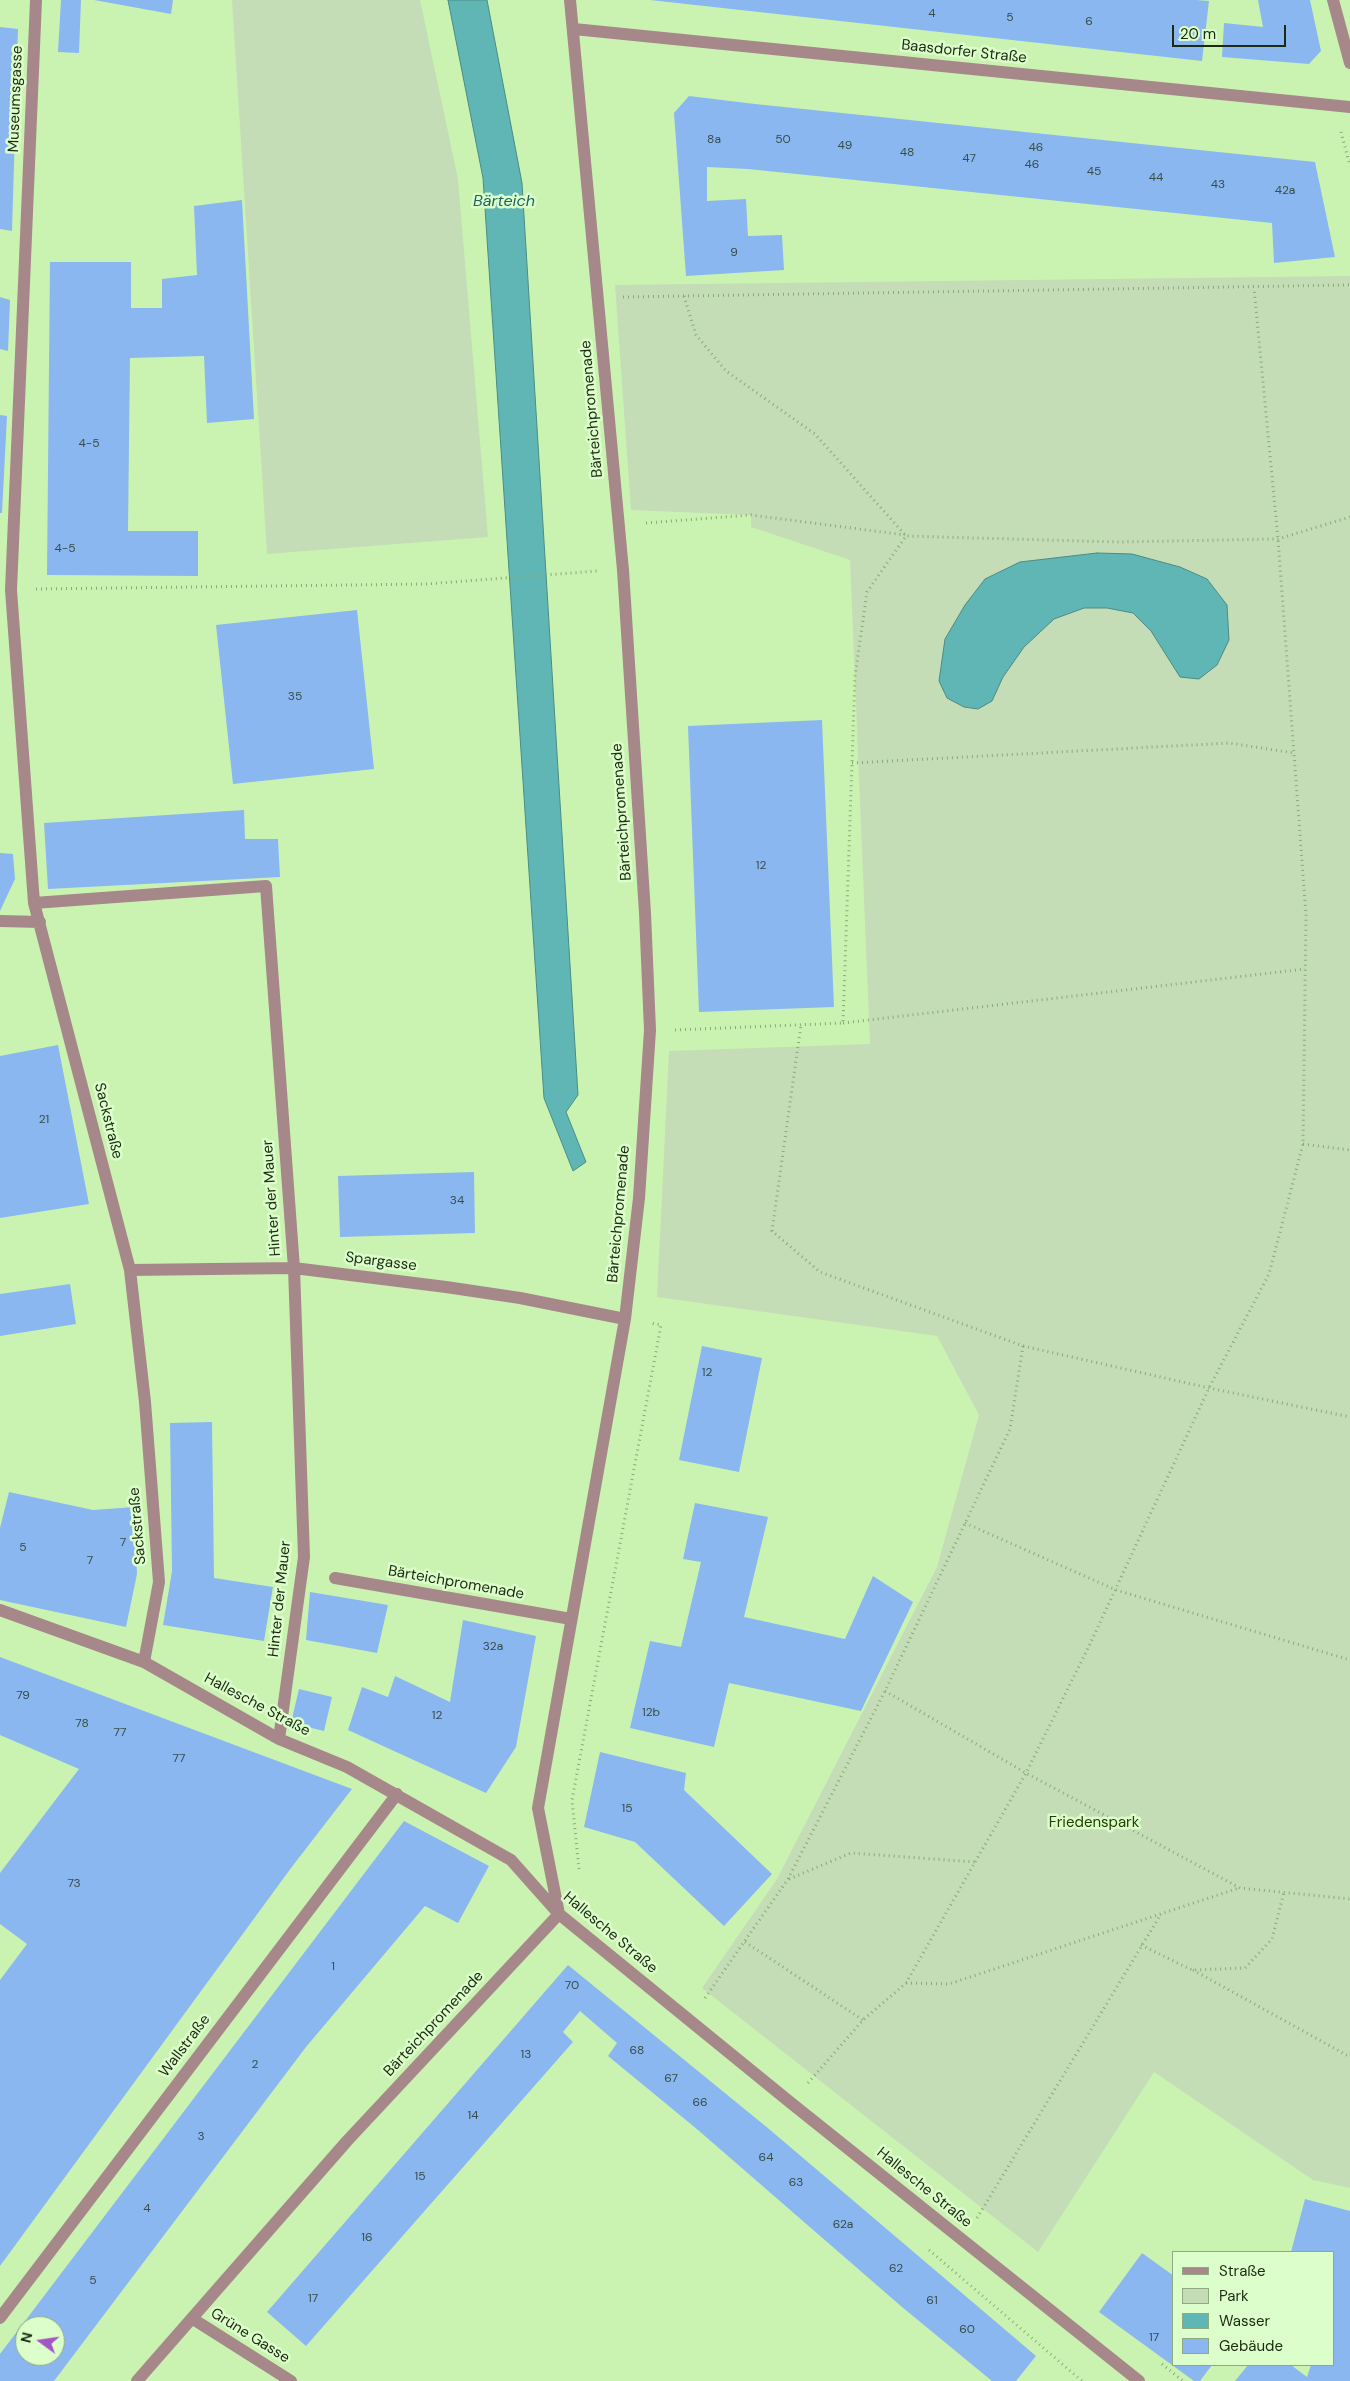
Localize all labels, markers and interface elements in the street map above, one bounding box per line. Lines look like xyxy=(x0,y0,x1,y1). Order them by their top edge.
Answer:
house number: 4 xyxy=(928,7,936,21)
house number: 5 xyxy=(1006,11,1014,25)
house number: 6 xyxy=(1085,15,1093,29)
scale bar xyxy=(1175,15,1289,47)
text: 20 m xyxy=(1180,24,1216,44)
street label: Baasdorfer Straße xyxy=(900,36,1028,68)
street label: Museumsgasse xyxy=(5,45,27,153)
house number: 8a xyxy=(707,133,721,147)
house number: 50 xyxy=(775,133,791,147)
house number: 49 xyxy=(838,139,852,153)
house number: 46 xyxy=(1029,141,1043,155)
house number: 48 xyxy=(900,146,914,160)
house number: 47 xyxy=(962,152,976,166)
house number: 46 xyxy=(1025,158,1039,172)
house number: 45 xyxy=(1087,165,1101,179)
house number: 44 xyxy=(1149,171,1163,185)
house number: 43 xyxy=(1211,178,1225,192)
house number: 42a xyxy=(1275,184,1295,198)
water label: Bärteich xyxy=(473,192,535,212)
house number: 9 xyxy=(730,246,738,260)
street label: Bärteichpromenade xyxy=(577,340,607,478)
house number: 4-5 xyxy=(78,437,100,451)
house number: 4-5 xyxy=(54,542,76,556)
house number: 35 xyxy=(288,690,302,704)
street label: Bärteichpromenade xyxy=(608,743,636,881)
house number: 12 xyxy=(756,859,766,873)
street label: Sackstraße xyxy=(90,1081,126,1161)
house number: 21 xyxy=(39,1113,49,1127)
street label: Hinter der Mauer xyxy=(259,1139,285,1257)
street label: Bärteichpromenade xyxy=(604,1145,634,1283)
house number: 34 xyxy=(450,1194,464,1208)
street label: Spargasse xyxy=(344,1249,418,1275)
house number: 12 xyxy=(702,1366,712,1380)
street label: Sackstraße xyxy=(126,1487,150,1565)
house number: 7 xyxy=(120,1536,126,1550)
street label: Hinter der Mauer xyxy=(265,1540,295,1658)
house number: 5 xyxy=(19,1541,27,1555)
house number: 7 xyxy=(87,1554,93,1568)
street label: Bärteichpromenade xyxy=(387,1562,525,1604)
house number: 32a xyxy=(483,1640,503,1654)
street label: Hallesche Straße xyxy=(201,1670,313,1740)
house number: 79 xyxy=(16,1689,30,1703)
house number: 12b xyxy=(642,1706,660,1720)
house number: 12 xyxy=(432,1709,442,1723)
house number: 78 xyxy=(75,1717,89,1731)
house number: 77 xyxy=(114,1726,126,1740)
house number: 77 xyxy=(173,1752,185,1766)
house number: 15 xyxy=(621,1802,633,1816)
park label: Friedenspark xyxy=(1049,1814,1139,1832)
house number: 73 xyxy=(67,1877,81,1891)
street label: Hallesche Straße xyxy=(559,1888,661,1978)
house number: 1 xyxy=(331,1960,335,1974)
street label: Bärteichpromenade xyxy=(380,1967,488,2081)
house number: 70 xyxy=(565,1979,579,1993)
street label: Wallstraße xyxy=(156,2011,214,2081)
house number: 68 xyxy=(630,2044,644,2058)
house number: 13 xyxy=(521,2048,531,2062)
house number: 2 xyxy=(252,2058,258,2072)
house number: 67 xyxy=(664,2072,678,2086)
house number: 66 xyxy=(692,2096,708,2110)
house number: 14 xyxy=(467,2109,479,2123)
house number: 3 xyxy=(197,2130,205,2144)
street label: Hallesche Straße xyxy=(873,2144,975,2232)
house number: 64 xyxy=(759,2151,773,2165)
house number: 15 xyxy=(414,2170,426,2184)
house number: 63 xyxy=(789,2176,803,2190)
house number: 4 xyxy=(143,2202,151,2216)
house number: 62a xyxy=(833,2218,853,2232)
house number: 16 xyxy=(361,2231,373,2245)
legend xyxy=(1172,2251,1335,2366)
text: Straße xyxy=(1219,2261,1266,2281)
house number: 62 xyxy=(889,2262,903,2276)
house number: 5 xyxy=(89,2274,97,2288)
text: Park xyxy=(1219,2286,1249,2306)
house number: 17 xyxy=(308,2292,318,2306)
house number: 61 xyxy=(926,2294,938,2308)
street label: Grüne Gasse xyxy=(207,2305,293,2367)
text: Wasser xyxy=(1219,2311,1270,2331)
north arrow xyxy=(15,2316,65,2366)
house number: 60 xyxy=(959,2323,975,2337)
text: N xyxy=(16,2330,36,2345)
house number: 17 xyxy=(1149,2331,1159,2345)
text: Gebäude xyxy=(1219,2336,1283,2356)

